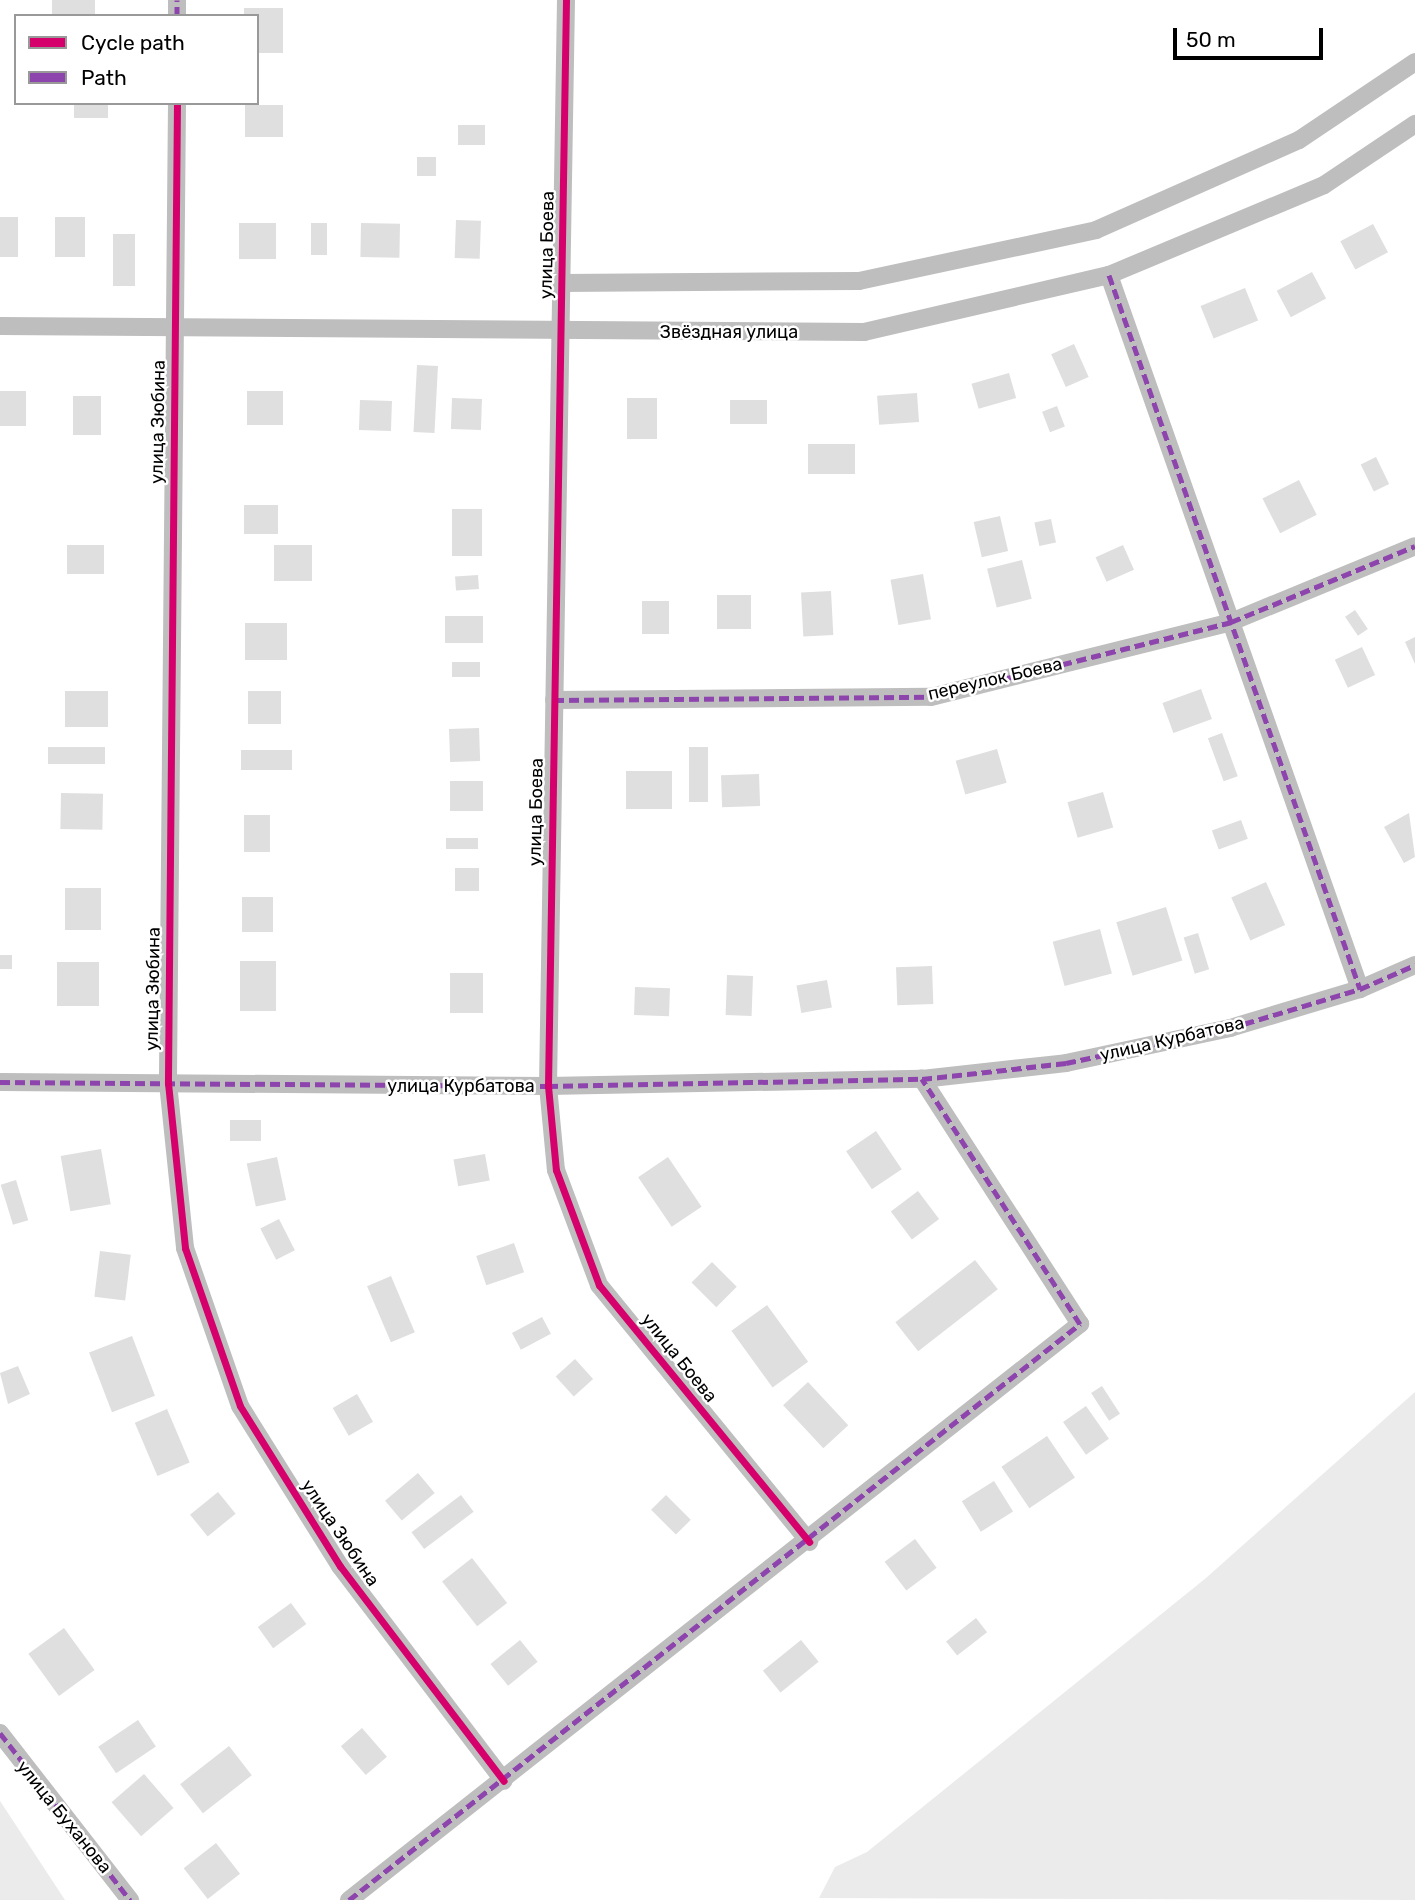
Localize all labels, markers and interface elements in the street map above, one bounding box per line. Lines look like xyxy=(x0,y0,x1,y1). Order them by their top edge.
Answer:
legend xyxy=(14,14,259,105)
scale bar xyxy=(1177,14,1328,58)
text: 50 m xyxy=(1186,27,1236,52)
text: Cycle path xyxy=(81,30,185,55)
text: Path xyxy=(81,65,127,90)
street label: улица Боева xyxy=(535,191,559,299)
street label: Звёздная улица xyxy=(660,321,798,343)
street label: улица Зюбина xyxy=(146,360,170,484)
street label: переулок Боева xyxy=(926,653,1064,705)
street label: улица Боева xyxy=(524,758,548,866)
street label: улица Зюбина xyxy=(141,927,165,1051)
street label: улица Курбатова xyxy=(1098,1012,1246,1066)
street label: улица Курбатова xyxy=(387,1075,535,1097)
street label: улица Боева xyxy=(637,1309,721,1407)
street label: улица Зюбина xyxy=(296,1476,384,1590)
street label: улица Буханова xyxy=(12,1756,116,1878)

